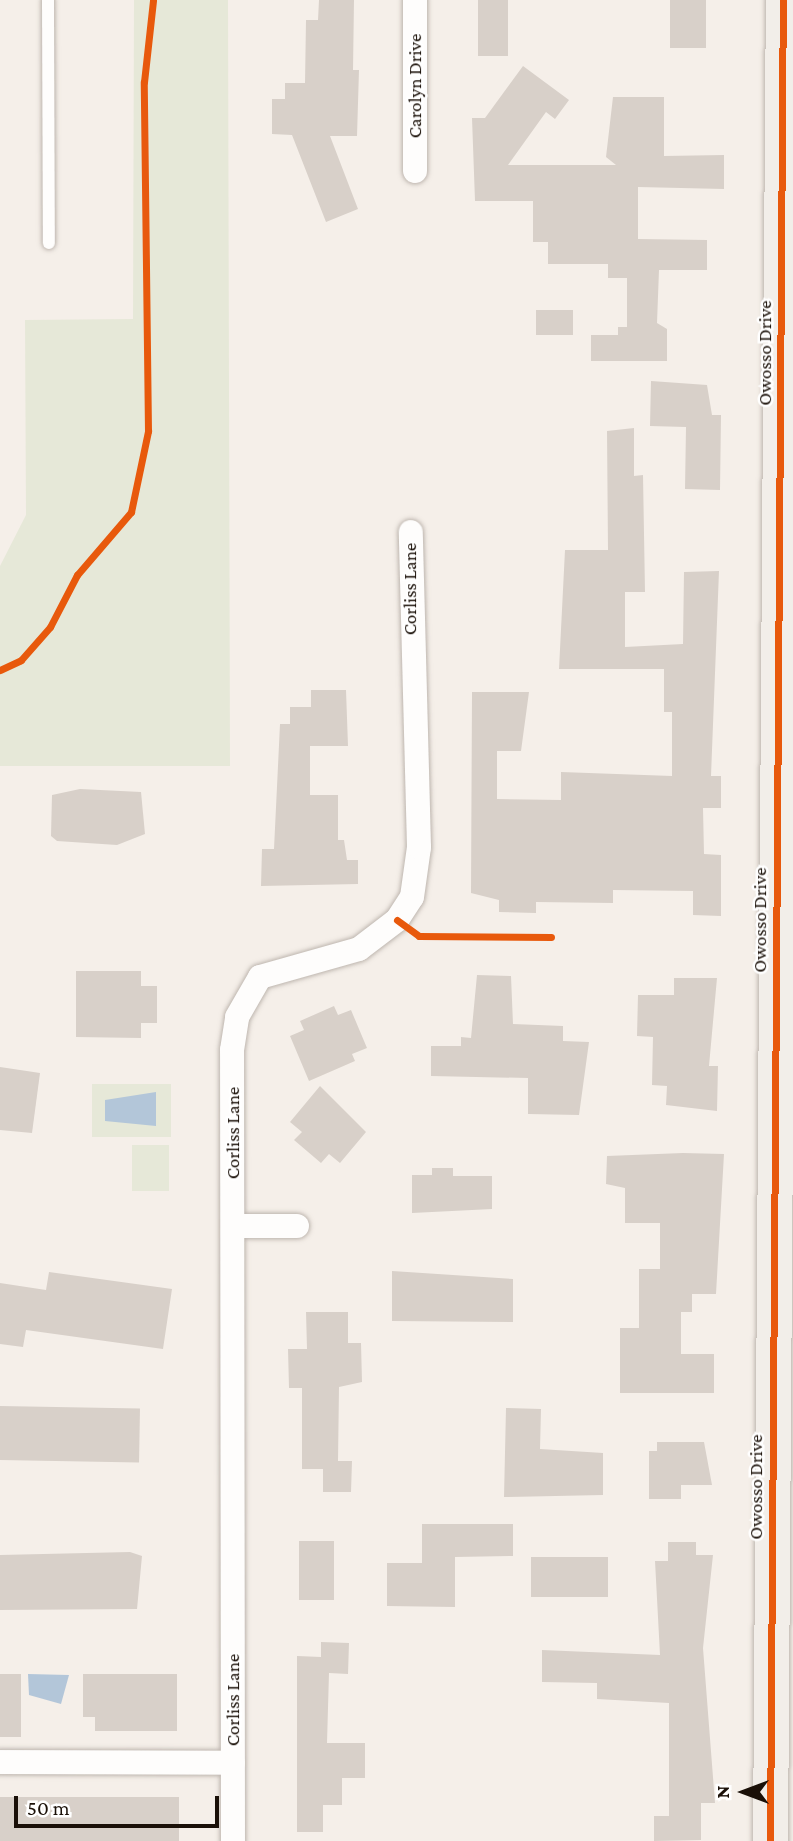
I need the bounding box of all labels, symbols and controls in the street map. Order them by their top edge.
street label: Carolyn Drive [404,34,426,138]
street label: Owosso Drive [754,300,776,406]
street label: Corliss Lane [399,543,421,635]
street label: Owosso Drive [749,867,771,973]
street label: Corliss Lane [222,1087,244,1179]
street label: Owosso Drive [745,1434,767,1540]
street label: Corliss Lane [222,1654,244,1746]
north arrow [709,1757,779,1827]
scale bar [18,1782,222,1826]
text: N [712,1786,733,1798]
text: 50 m [27,1796,70,1820]

